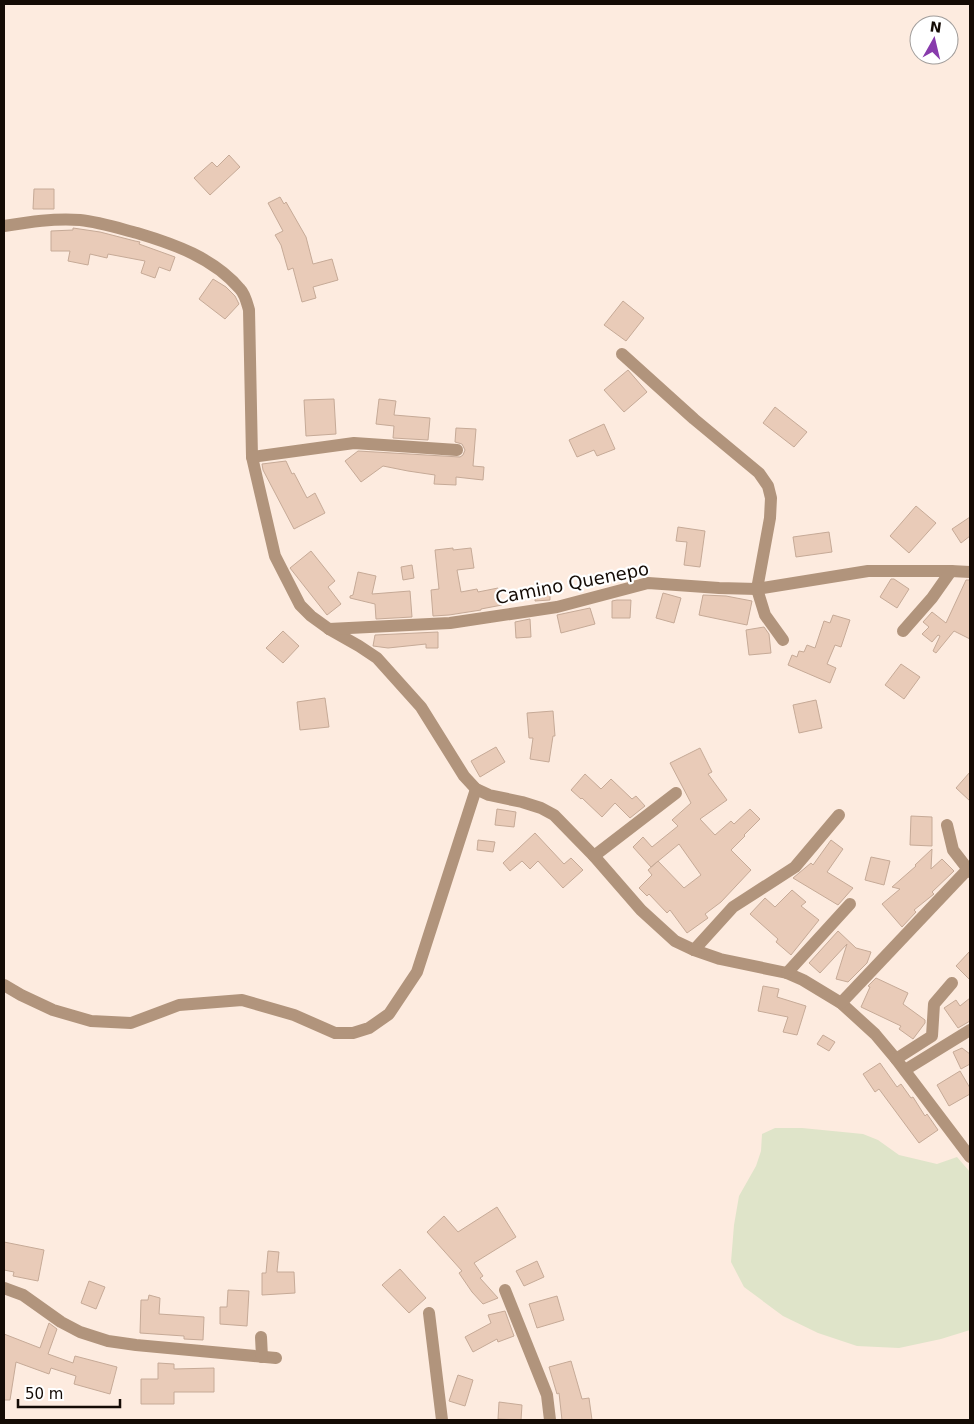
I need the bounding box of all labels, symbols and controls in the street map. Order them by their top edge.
north arrow [909,15,959,65]
text: N [929,18,943,36]
street label: Camino Quenepo [493,558,651,608]
scale bar [18,1376,120,1408]
text: 50 m [25,1385,63,1403]

